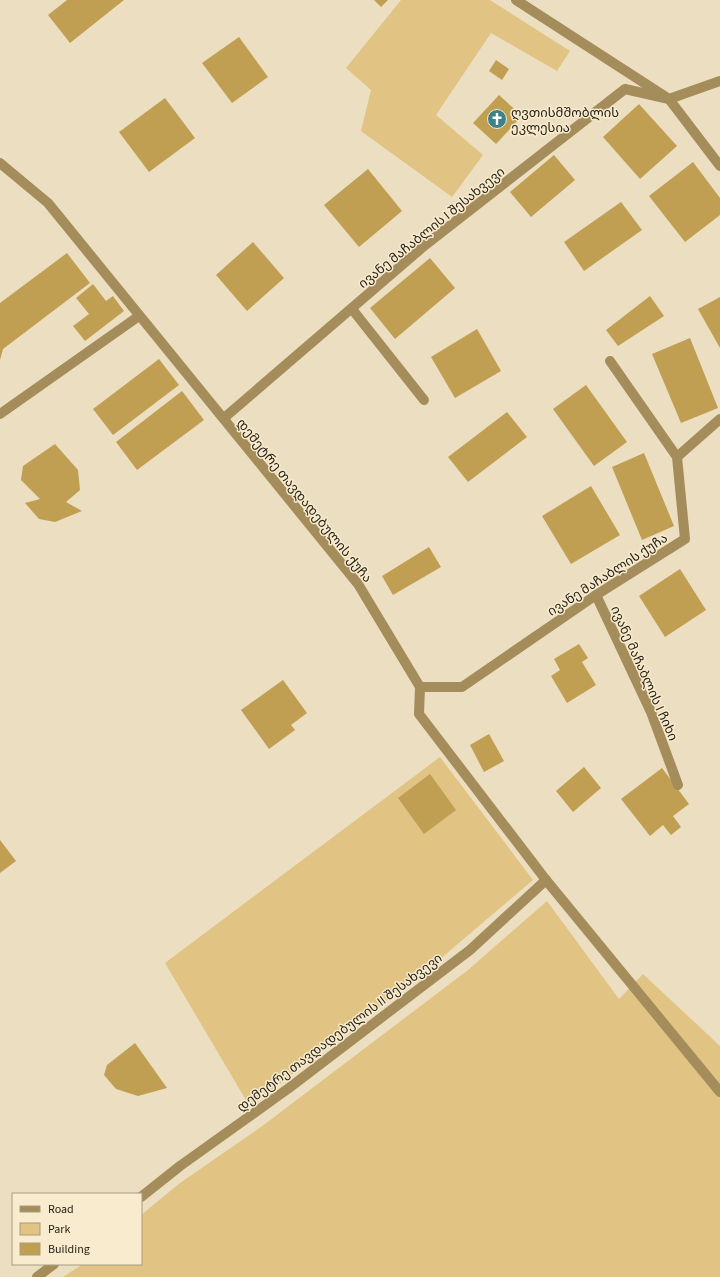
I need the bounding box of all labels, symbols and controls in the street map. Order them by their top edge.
place label: ღვთისმშობლის ეკლესია [511,104,619,137]
church icon: ღვთისმშობლის ეკლესია [486,108,508,130]
street label: ივანე მაჩაბლის I შესახვევი [355,163,509,293]
street label: დემეტრე თავდადებულის ქუჩა [232,415,376,586]
street label: ივანე მაჩაბლის ქუჩა [544,529,671,620]
street label: ივანე მაჩაბლის I ჩიხი [606,603,682,744]
street label: დემეტრე თავდადებულის II შესახვევი [233,949,446,1116]
legend [12,1193,142,1265]
text: Road [48,1201,74,1218]
text: Park [48,1221,70,1238]
text: Building [48,1241,90,1258]

